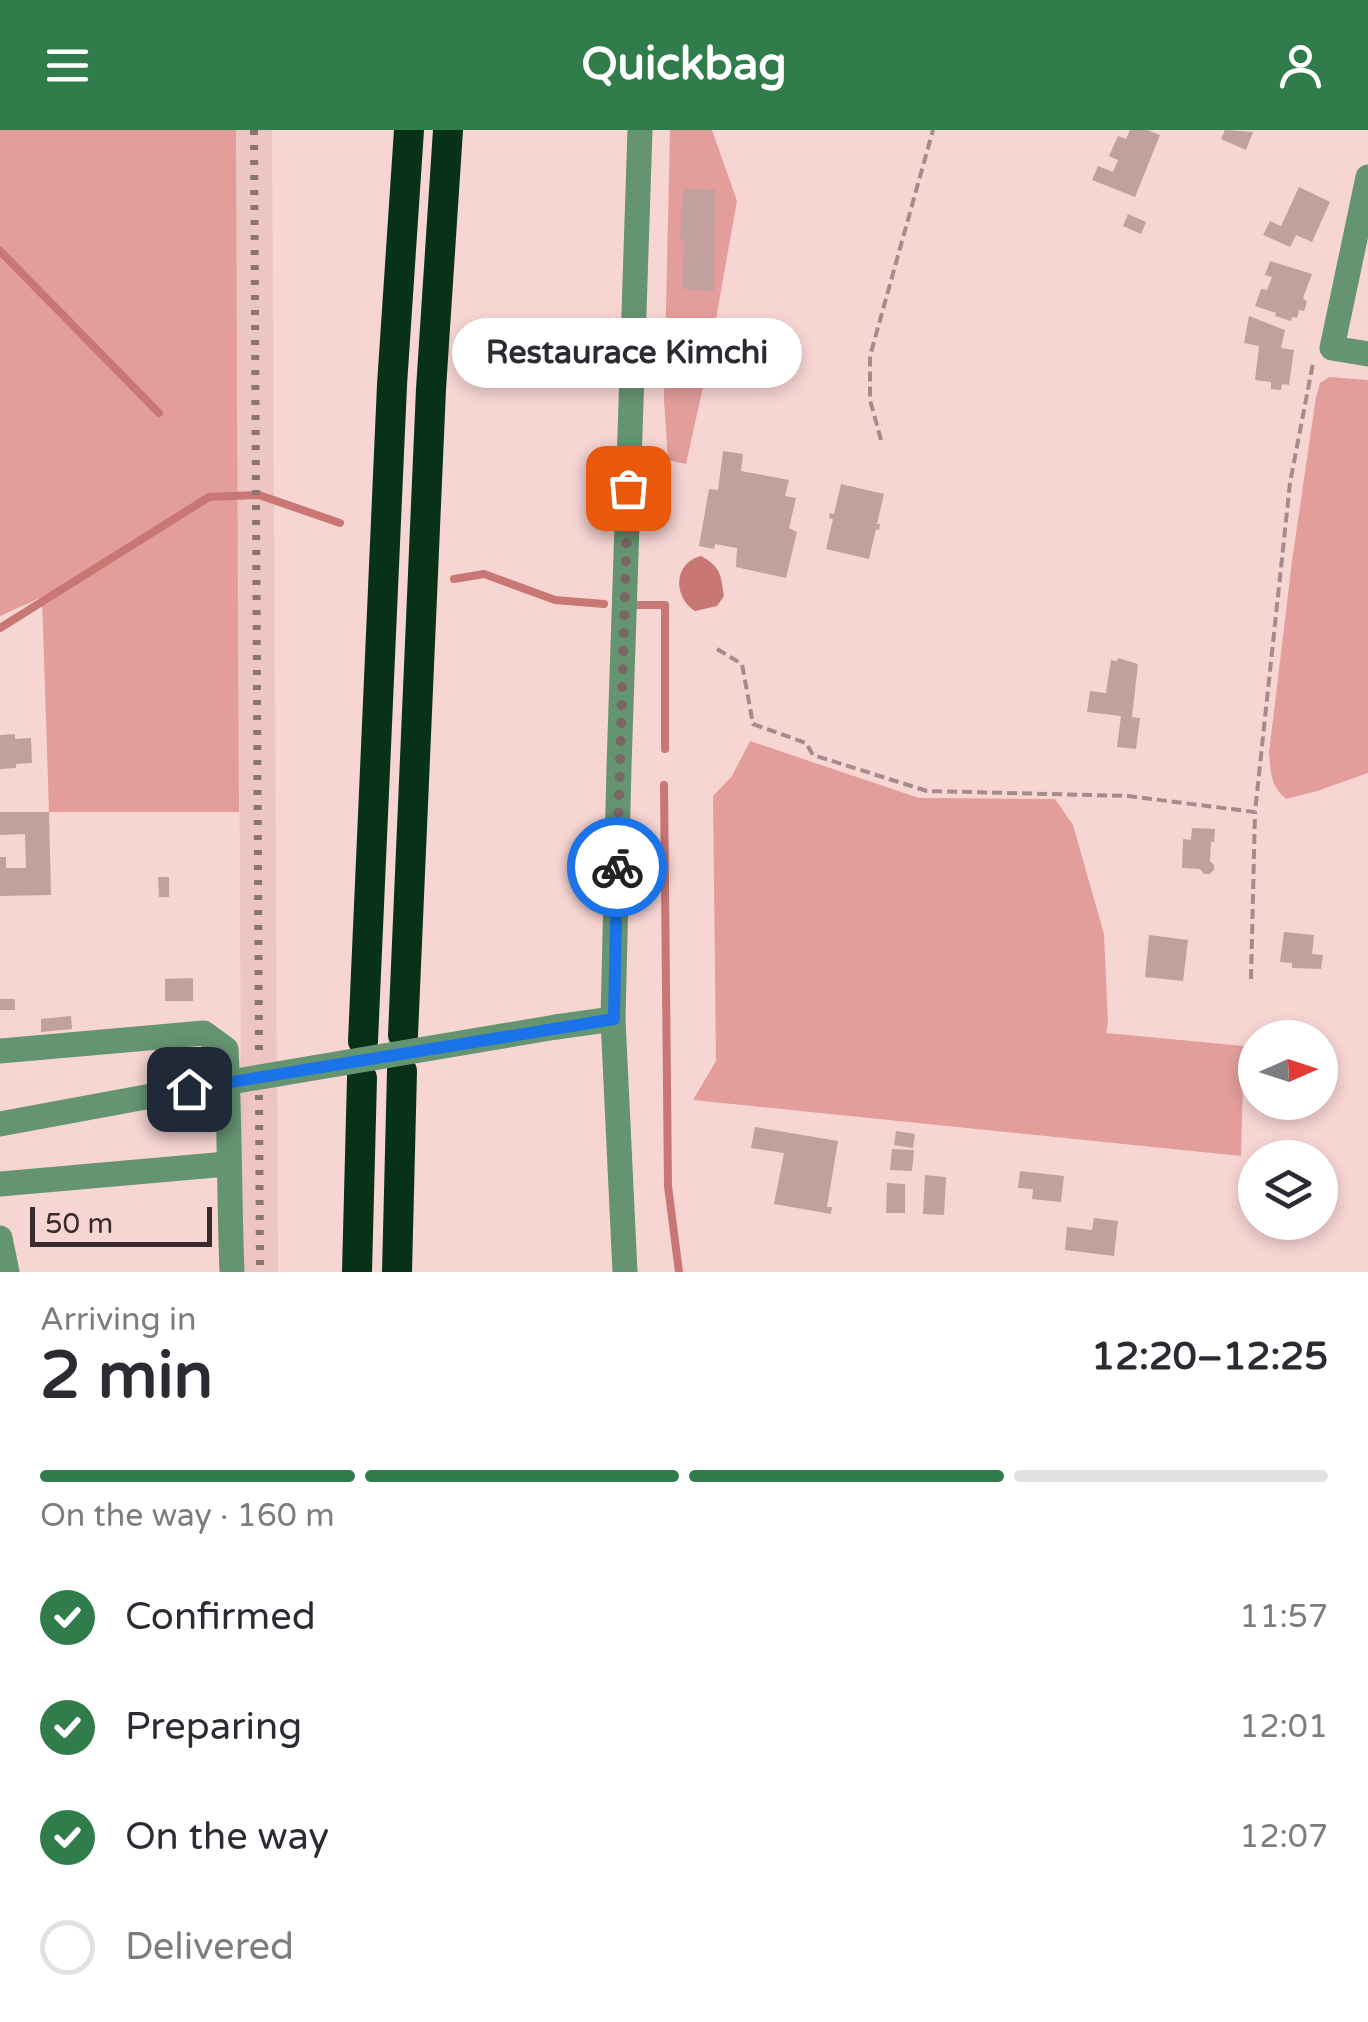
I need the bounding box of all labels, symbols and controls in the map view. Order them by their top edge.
icon: menu [40,38,95,93]
text: Quickbag [581,38,787,92]
icon: person [1273,38,1328,93]
callout: Restaurace Kimchi [453,318,803,388]
text: Restaurace Kimchi [486,334,768,372]
pin [586,446,671,531]
icon: bag [601,461,656,516]
courier [567,817,667,917]
icon: bike [590,840,645,895]
north arrow [1238,1020,1338,1120]
map controls [1238,1020,1338,1240]
pin [147,1047,232,1132]
icon: home [162,1062,217,1117]
button: layers [1238,1140,1338,1240]
scale bar [30,1202,212,1246]
text: 50 m [45,1207,113,1241]
text: Arriving in [40,1301,197,1339]
text: 12:20–12:25 [1091,1334,1328,1380]
text: 2 min [40,1337,213,1416]
text: On the way · 160 m [40,1497,335,1535]
icon: check [40,1590,95,1645]
text: Confirmed [125,1594,316,1640]
text: 11:57 [1239,1598,1328,1636]
icon: check [40,1700,95,1755]
text: Preparing [125,1704,302,1750]
text: 12:01 [1239,1708,1328,1746]
icon: check [40,1810,95,1865]
text: On the way [125,1814,329,1860]
text: 12:07 [1239,1818,1328,1856]
text: Delivered [125,1924,294,1970]

